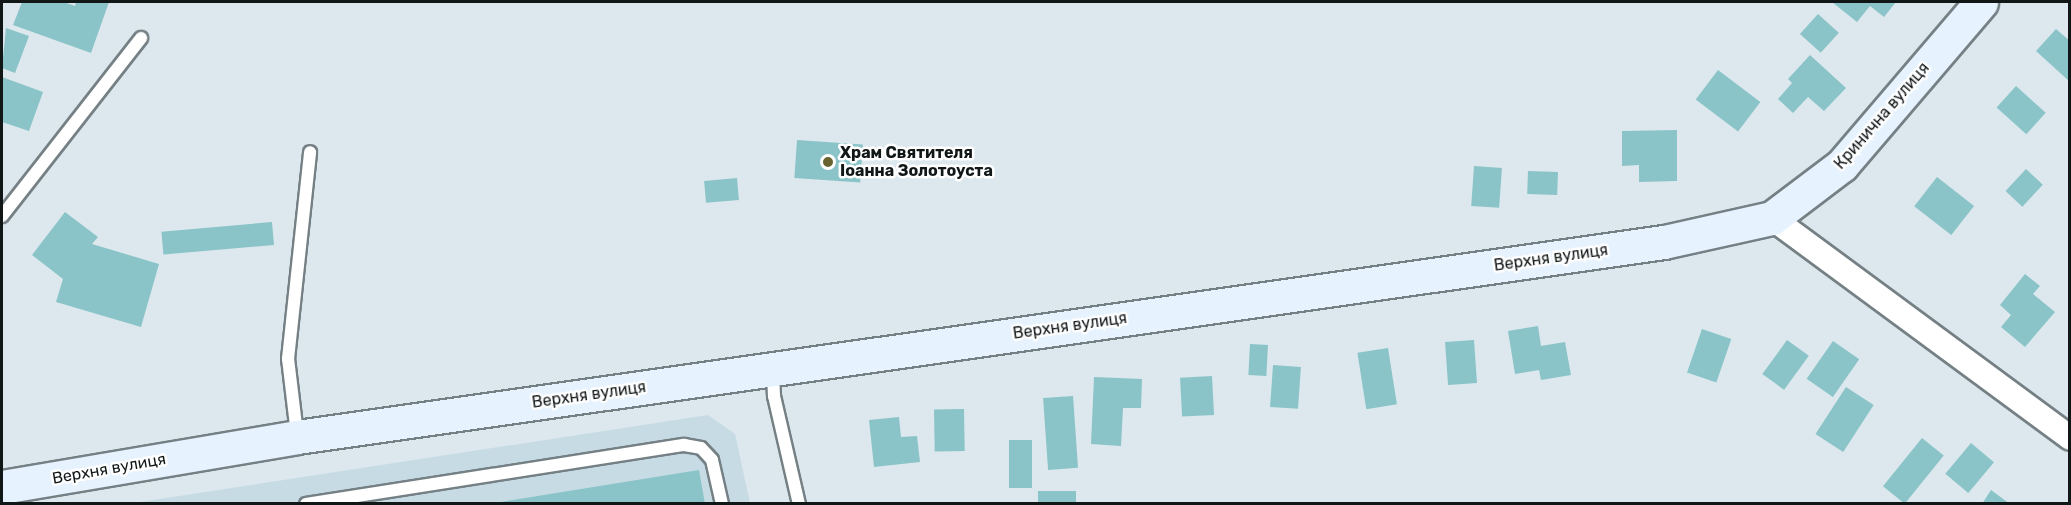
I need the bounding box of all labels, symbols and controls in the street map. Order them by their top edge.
street label: Кринична вулиця [1830,59,1934,173]
place label: Храм Святителя Іоанна Золотоуста [840,143,993,181]
marker: Храм Святителя Іоанна Золотоуста [821,155,835,169]
street label: Верхня вулиця [1493,240,1609,276]
street label: Верхня вулиця [1012,308,1128,344]
street label: Верхня вулиця [531,377,647,413]
street label: Верхня вулиця [51,450,167,488]

